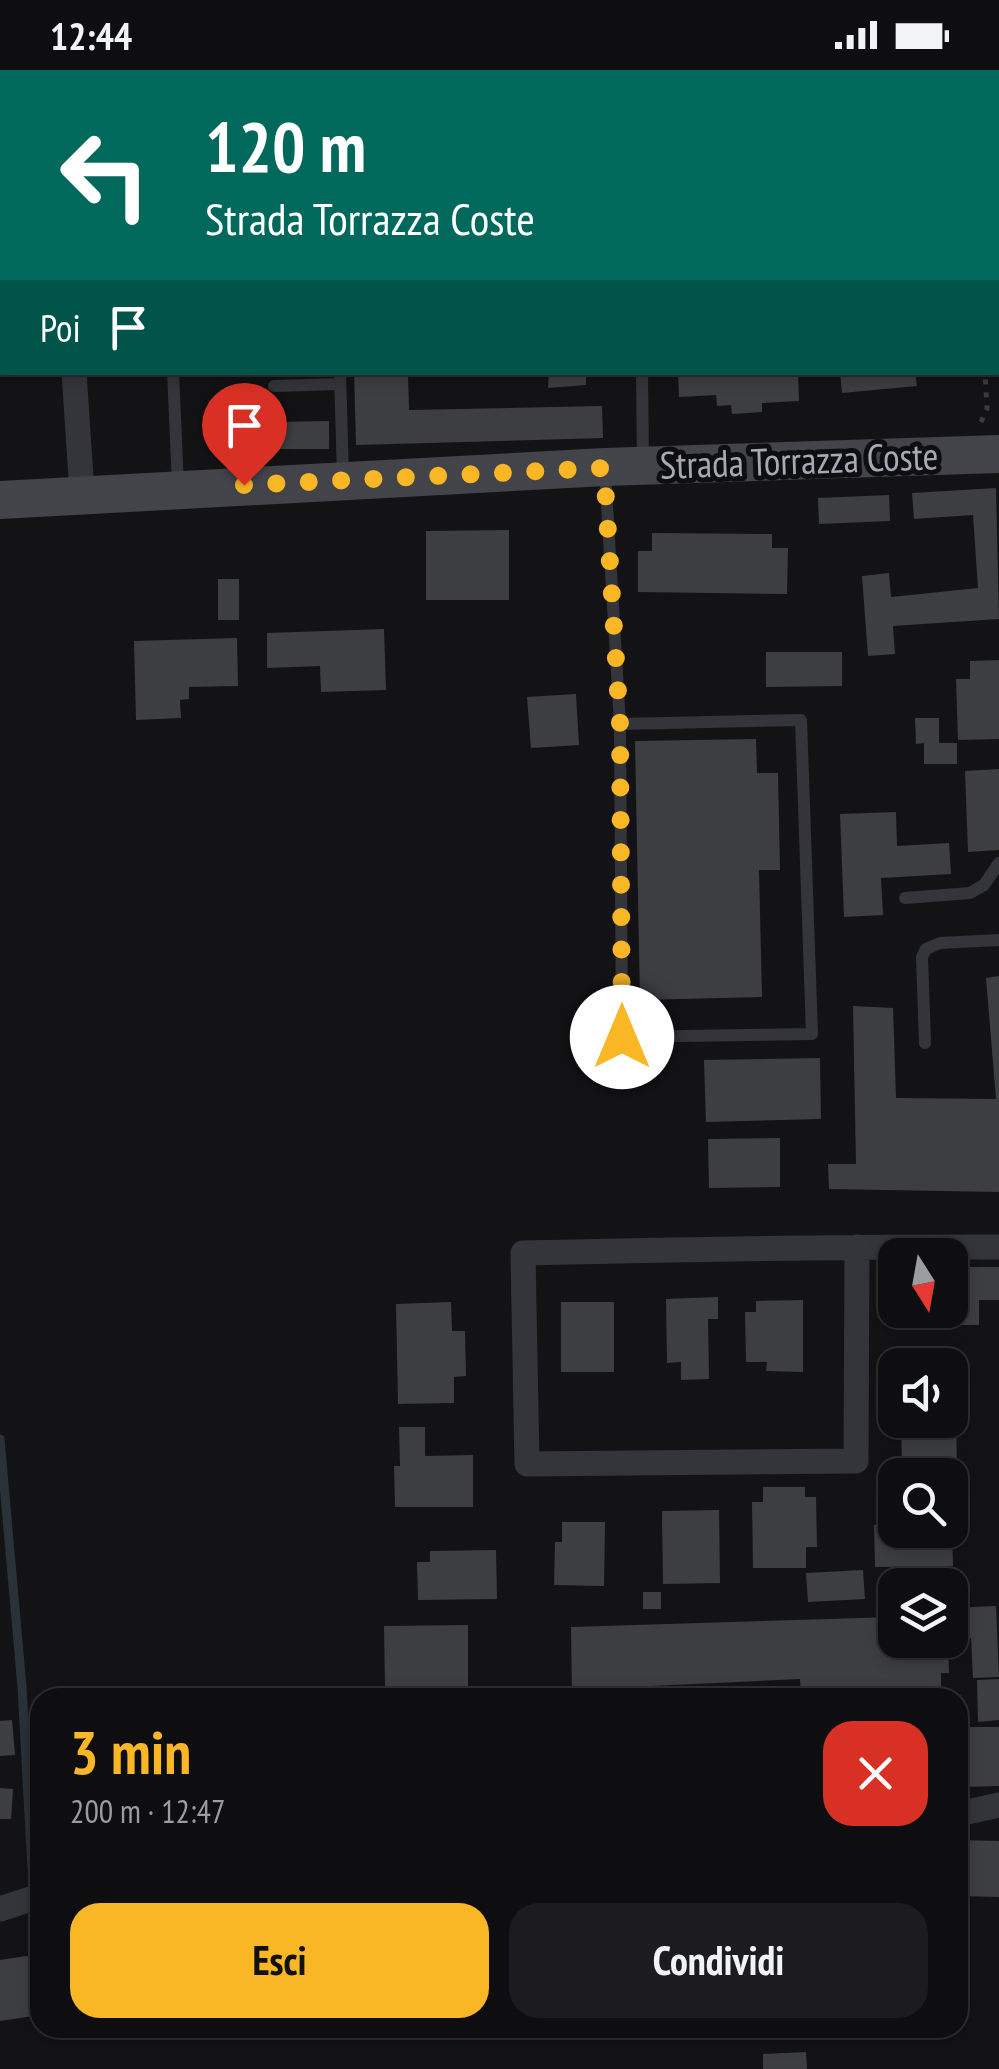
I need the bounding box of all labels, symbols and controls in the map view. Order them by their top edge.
text: 12:44 [50,11,132,60]
text: 120 m [205,101,366,191]
icon: left [40,110,170,240]
text: Strada Torrazza Coste [205,189,535,247]
icon: arrive [101,300,156,355]
text: Poi [40,303,81,352]
pin [202,383,287,486]
icon: arrive [217,398,272,453]
street label: Strada Torrazza Coste [659,430,939,489]
position arrow [570,985,674,1089]
north arrow [878,1238,968,1328]
map controls [878,1238,968,1658]
button: sound [878,1348,968,1438]
button: search [878,1458,968,1548]
button: layers [878,1568,968,1658]
text: 3 min [70,1713,191,1791]
button: close [823,1721,928,1826]
text: 200 m · 12:47 [70,1790,225,1832]
button: Esci [70,1903,489,2018]
button: Condividi [509,1903,928,2018]

